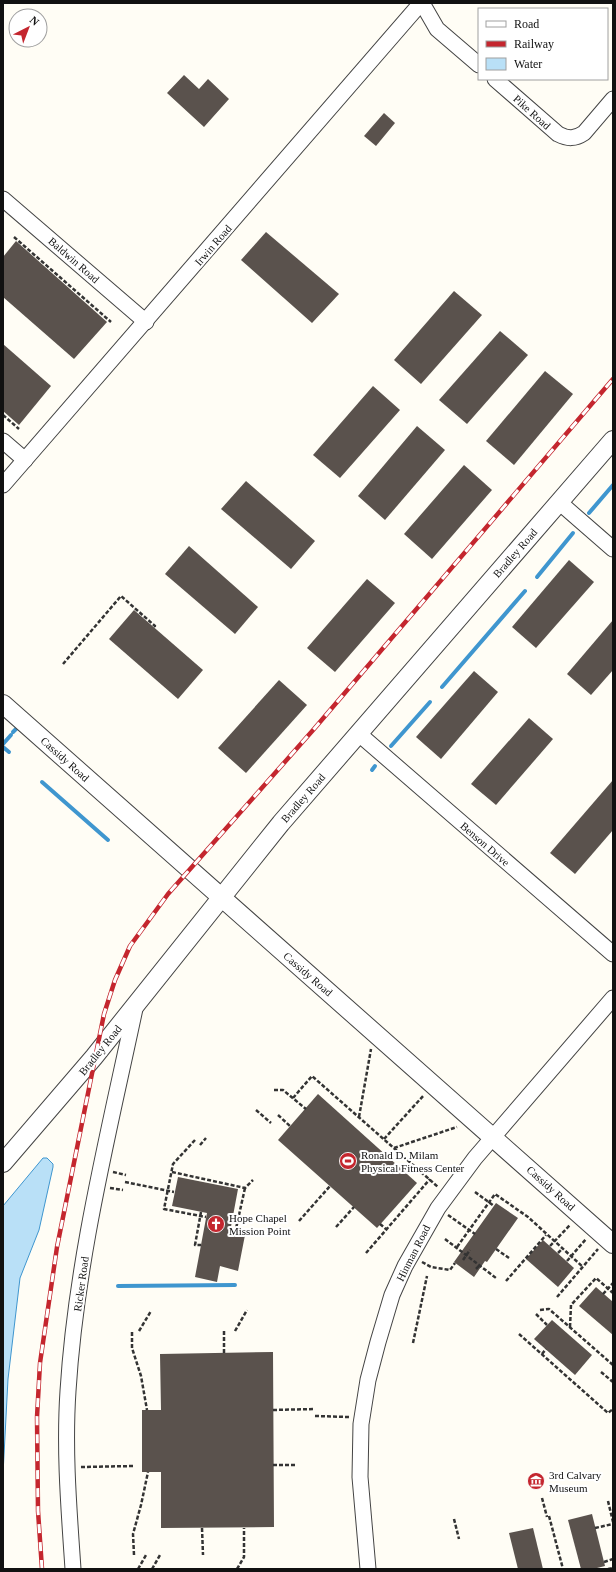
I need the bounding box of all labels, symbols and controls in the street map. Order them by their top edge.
north arrow [8,8,48,48]
legend [478,8,608,80]
text: N [28,13,42,28]
text: Road [514,17,539,31]
text: Railway [514,37,554,51]
text: Water [514,57,542,71]
street label: Pike Road [511,92,553,132]
street label: Irwin Road [192,222,234,268]
street label: Baldwin Road [46,235,102,286]
street label: Bradley Road [491,526,540,580]
street label: Cassidy Road [38,734,92,784]
street label: Bradley Road [279,771,328,825]
street label: Benson Drive [458,820,512,869]
street label: Cassidy Road [281,950,335,999]
street label: Bradley Road [76,1022,124,1077]
place label: Ronald D. Milam Physical Fitness Center [361,1149,465,1174]
sports icon: Ronald D. Milam Physical Fitness Center [338,1151,358,1171]
street label: Cassidy Road [524,1163,578,1213]
place label: Hope Chapel Mission Point [229,1212,290,1237]
church icon: Hope Chapel Mission Point [206,1214,226,1234]
street label: Hinman Road [394,1222,433,1283]
street label: Ricker Road [71,1255,91,1312]
place label: 3rd Calvary Museum [549,1469,602,1494]
museum icon: 3rd Calvary Museum [526,1471,546,1491]

